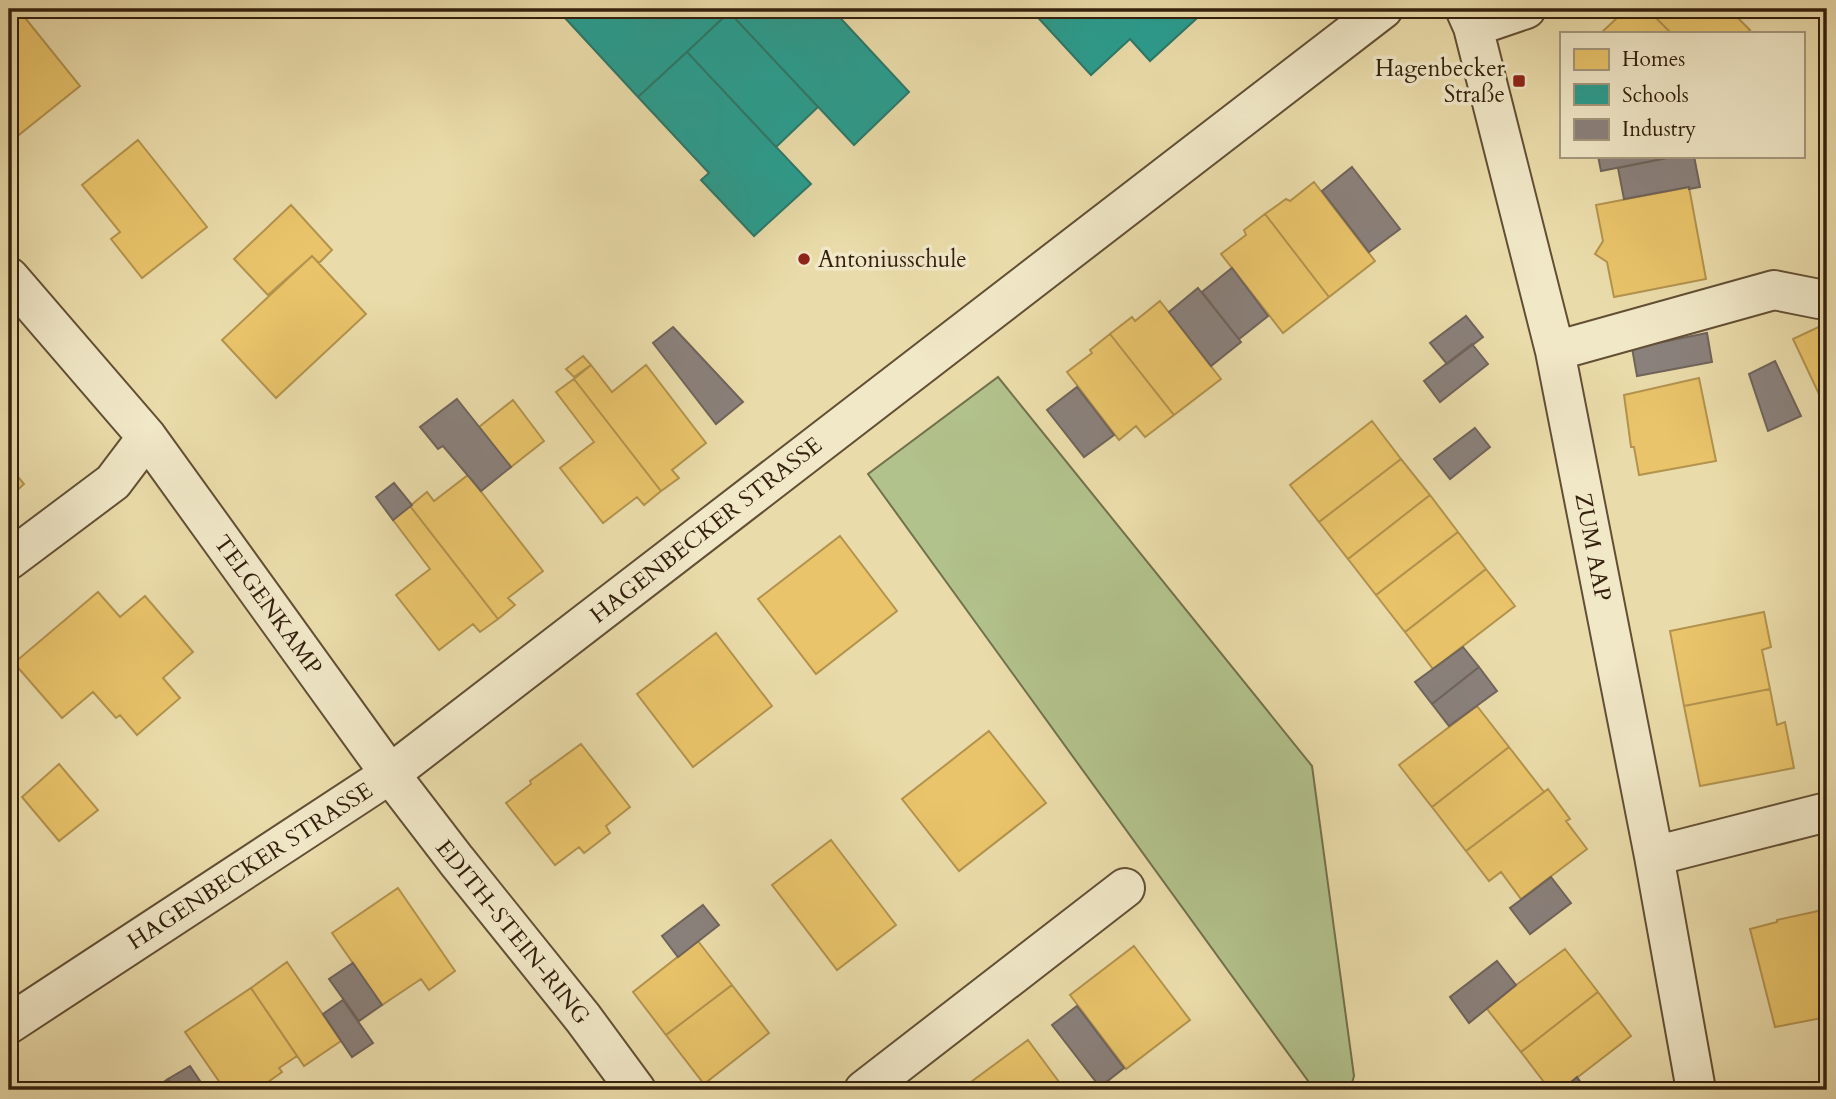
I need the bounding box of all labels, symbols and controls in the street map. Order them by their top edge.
legend [1560,32,1804,158]
text: Homes [1622,45,1685,74]
place label: Hagenbecker Straße [1375,53,1506,110]
marker: Hagenbecker Straße [1511,73,1527,89]
text: Schools [1622,81,1689,110]
text: Industry [1622,115,1696,144]
place label: Antoniusschule [818,244,967,275]
marker: Antoniusschule [796,251,812,267]
street label: HAGENBECKER STRASSE [584,430,828,630]
street label: ZUM AAP [1567,490,1619,604]
street label: TELGENKAMP [207,529,329,681]
street label: HAGENBECKER STRASSE [121,775,379,957]
street label: EDITH-STEIN-RING [429,833,597,1031]

